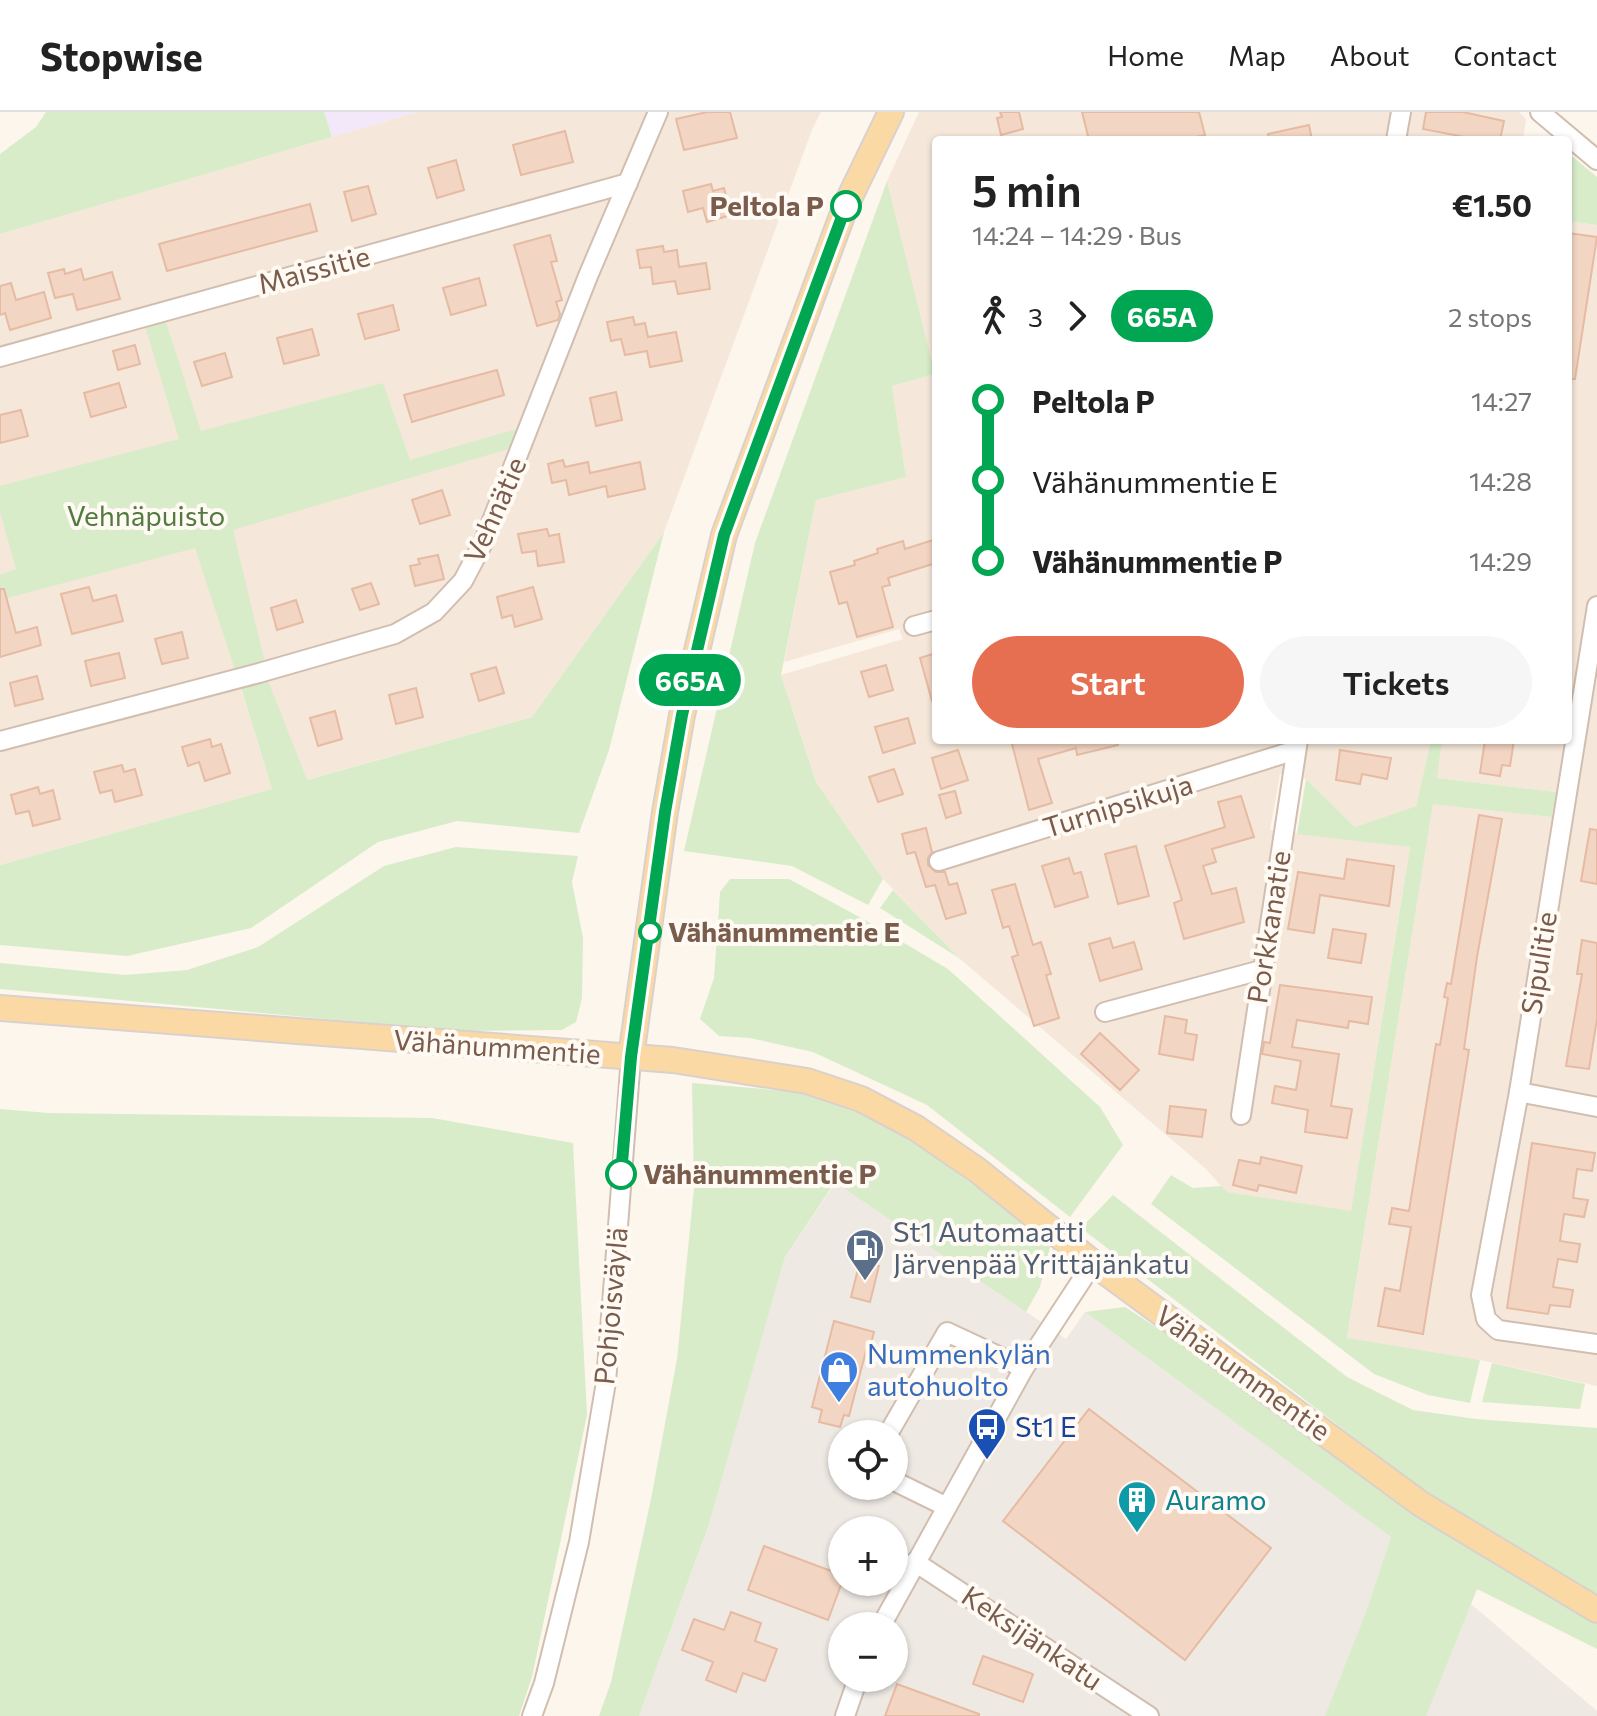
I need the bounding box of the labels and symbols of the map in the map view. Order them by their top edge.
place label: Peltola P [709,188,824,222]
marker: Peltola P [831,191,861,221]
street label: Maissitie [254,238,373,300]
street label: Vehnätie [456,451,532,568]
park label: Vehnäpuisto [67,498,225,532]
line badge: 665A [634,654,746,706]
street label: Turnipsikuja [1039,766,1197,844]
street label: Porkkanatie [1239,848,1297,1006]
street label: Sipulitie [1513,909,1563,1017]
place label: Vähänummentie E [668,914,900,948]
marker: Vähänummentie E [639,921,661,943]
street label: Vähänummentie [392,1022,602,1070]
place label: Vähänummentie P [643,1156,877,1190]
marker: Vähänummentie P [606,1159,636,1189]
place label: St1 Automaatti Järvenpää Yrittäjänkatu [893,1214,1190,1280]
street label: Pohjoisväylä [586,1226,634,1386]
fuel station icon: St1 Automaatti Järvenpää Yrittäjänkatu [844,1227,886,1282]
street label: Vähänummentie [1150,1297,1338,1447]
place label: Nummenkylän autohuolto [867,1336,1051,1402]
shop icon: Nummenkylän autohuolto [818,1349,860,1404]
bus stop icon: St1 E [966,1406,1008,1461]
place label: St1 E [1015,1409,1077,1443]
building icon: Auramo [1116,1479,1158,1534]
place label: Auramo [1165,1482,1266,1516]
street label: Keksijänkatu [956,1578,1109,1697]

